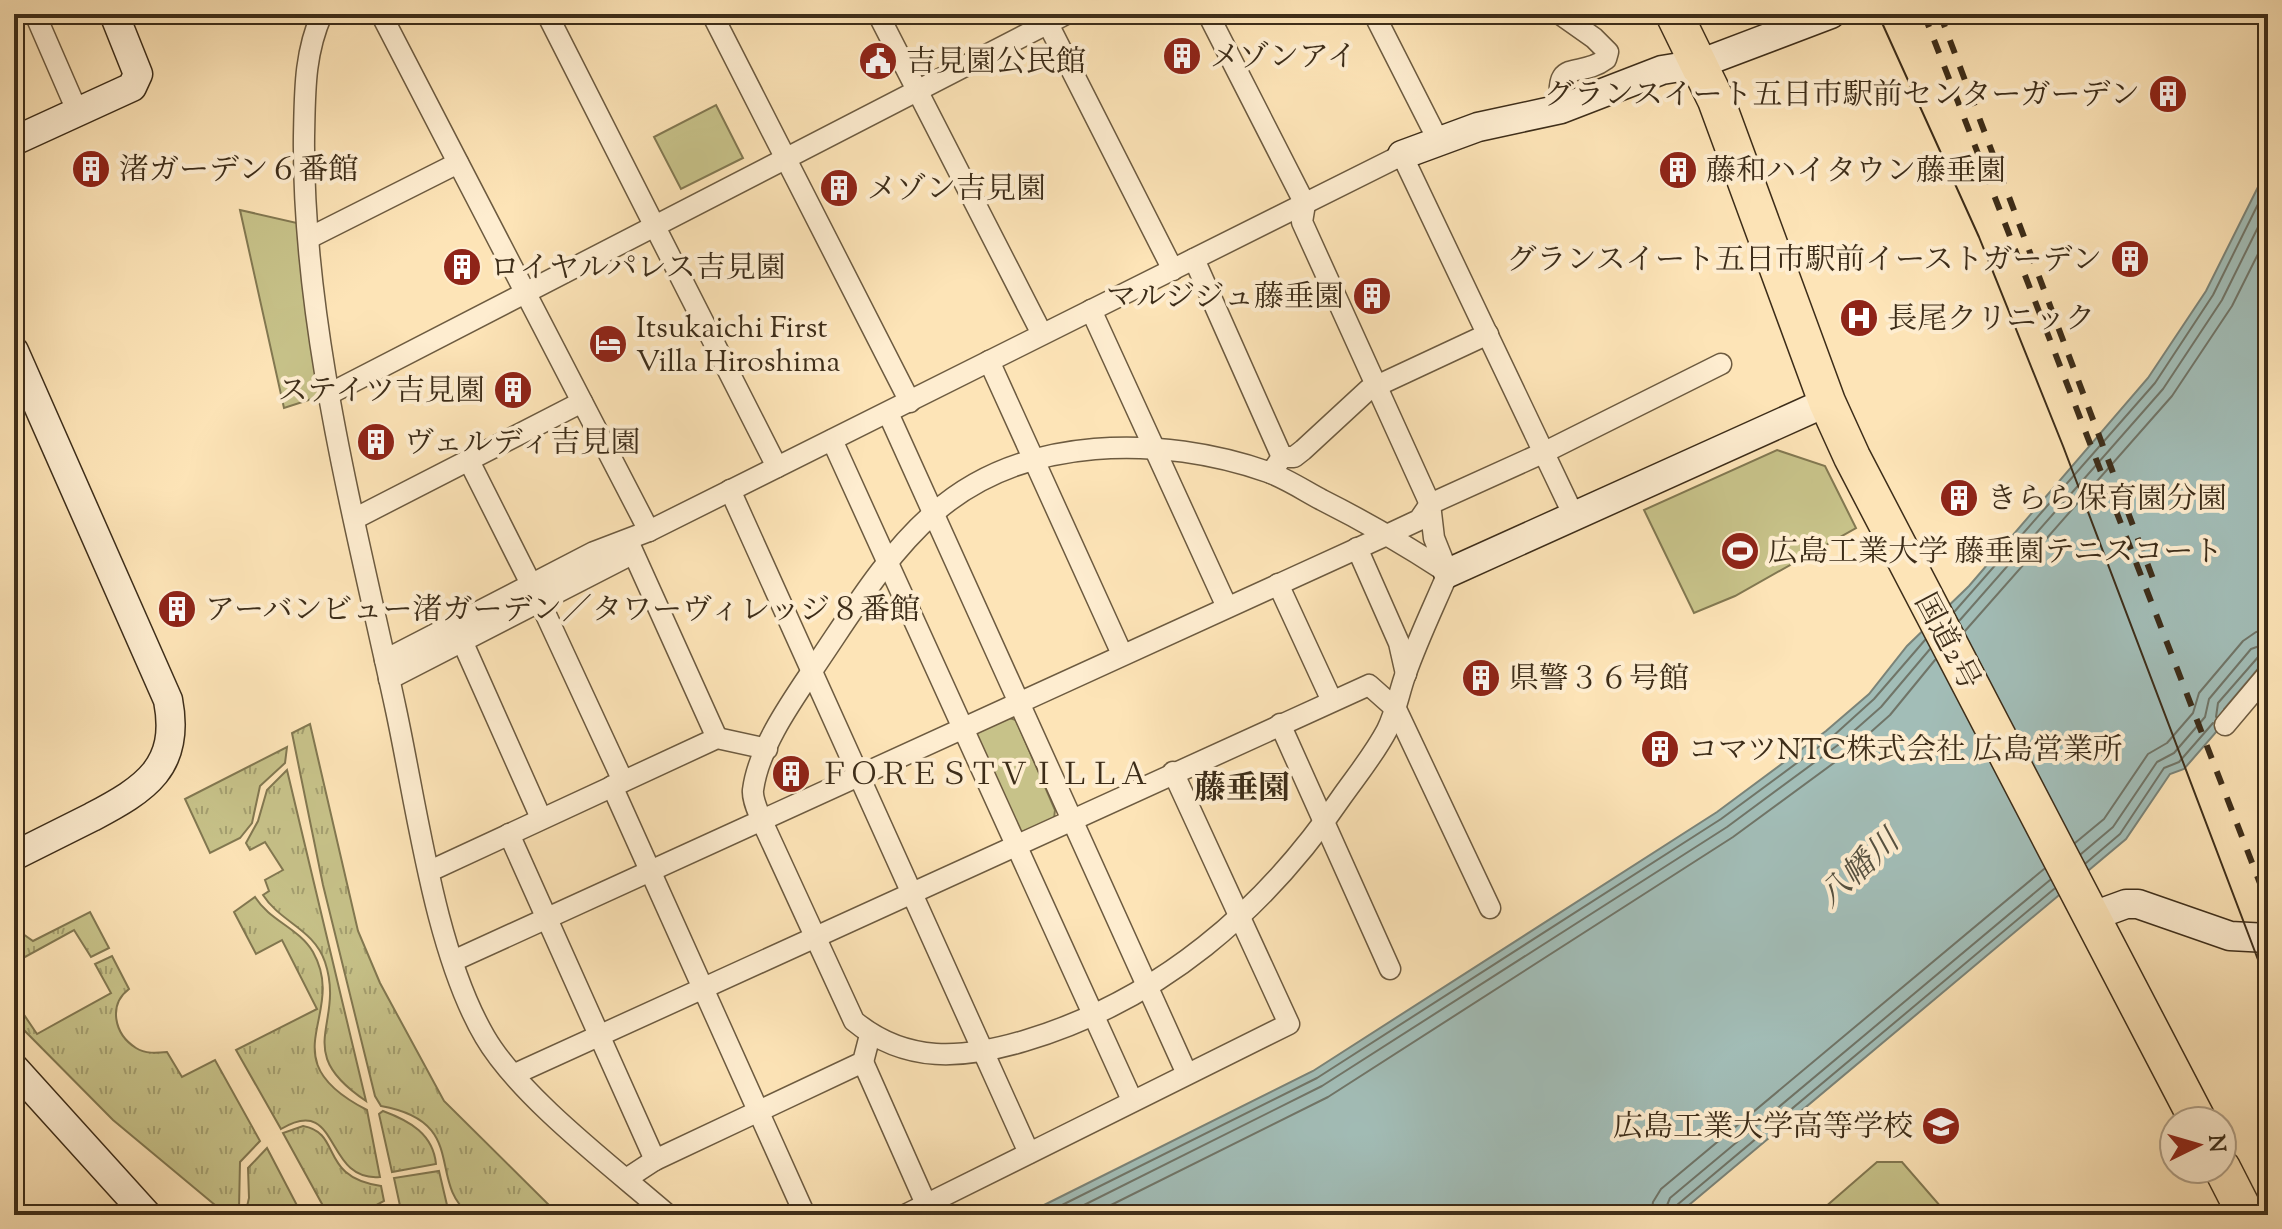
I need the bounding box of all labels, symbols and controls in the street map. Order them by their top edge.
building icon: メゾンアイ [1161,35,1203,77]
place label: メゾンアイ [1210,37,1356,80]
public building icon: 吉見園公民館 [857,40,899,82]
place label: 吉見園公民館 [906,42,1086,85]
building icon: グランスイート五日市駅前センターガーデン [2147,73,2189,115]
place label: グランスイート五日市駅前センターガーデン [1544,75,2140,118]
building icon: 渚ガーデン６番館 [70,148,112,190]
building icon: 藤和ハイタウン藤垂園 [1657,149,1699,191]
place label: 渚ガーデン６番館 [119,150,358,193]
place label: 藤和ハイタウン藤垂園 [1706,151,2006,194]
building icon: メゾン吉見園 [818,167,860,209]
place label: メゾン吉見園 [867,169,1046,212]
building icon: グランスイート五日市駅前イーストガーデン [2109,238,2151,280]
place label: グランスイート五日市駅前イーストガーデン [1507,240,2102,283]
building icon: ロイヤルパレス吉見園 [441,246,483,288]
place label: ロイヤルパレス吉見園 [490,248,786,291]
building icon: マルジジュ藤垂園 [1351,275,1393,317]
place label: マルジジュ藤垂園 [1106,277,1344,320]
hospital icon: 長尾クリニック [1838,297,1880,339]
place label: 長尾クリニック [1887,299,2095,342]
place label: Itsukaichi First Villa Hiroshima [636,308,840,385]
hotel icon: Itsukaichi First Villa Hiroshima [587,323,629,365]
building icon: ステイツ吉見園 [492,369,534,411]
place label: ステイツ吉見園 [278,371,485,414]
building icon: ヴェルディ吉見園 [355,421,397,463]
place label: ヴェルディ吉見園 [404,423,640,466]
building icon: きらら保育園分園 [1938,477,1980,519]
place label: きらら保育園分園 [1987,479,2227,522]
sports icon: 広島工業大学 藤垂園テニスコート [1719,530,1761,572]
place label: 広島工業大学 藤垂園テニスコート [1768,532,2223,575]
street label: 国道2号 [1902,586,1989,698]
building icon: アーバンビュー渚ガーデン／タワーヴィレッジ８番館 [156,588,198,630]
place label: アーバンビュー渚ガーデン／タワーヴィレッジ８番館 [205,590,920,633]
building icon: 県警３６号館 [1460,657,1502,699]
place label: 県警３６号館 [1509,659,1689,702]
building icon: コマツNTC株式会社 広島営業所 [1639,728,1681,770]
place label: コマツNTC株式会社 広島営業所 [1688,730,2123,773]
building icon: ＦＯＲＥＳＴＶＩＬＬＡ [770,753,812,795]
place label: ＦＯＲＥＳＴＶＩＬＬＡ [819,755,1149,798]
district label: 藤垂園 [1194,767,1290,813]
water label: 八幡川 [1809,819,1913,920]
school or university icon: 広島工業大学高等学校 [1920,1105,1962,1147]
north arrow [2158,1105,2238,1185]
place label: 広島工業大学高等学校 [1613,1107,1913,1150]
text: N [2198,1133,2232,1154]

